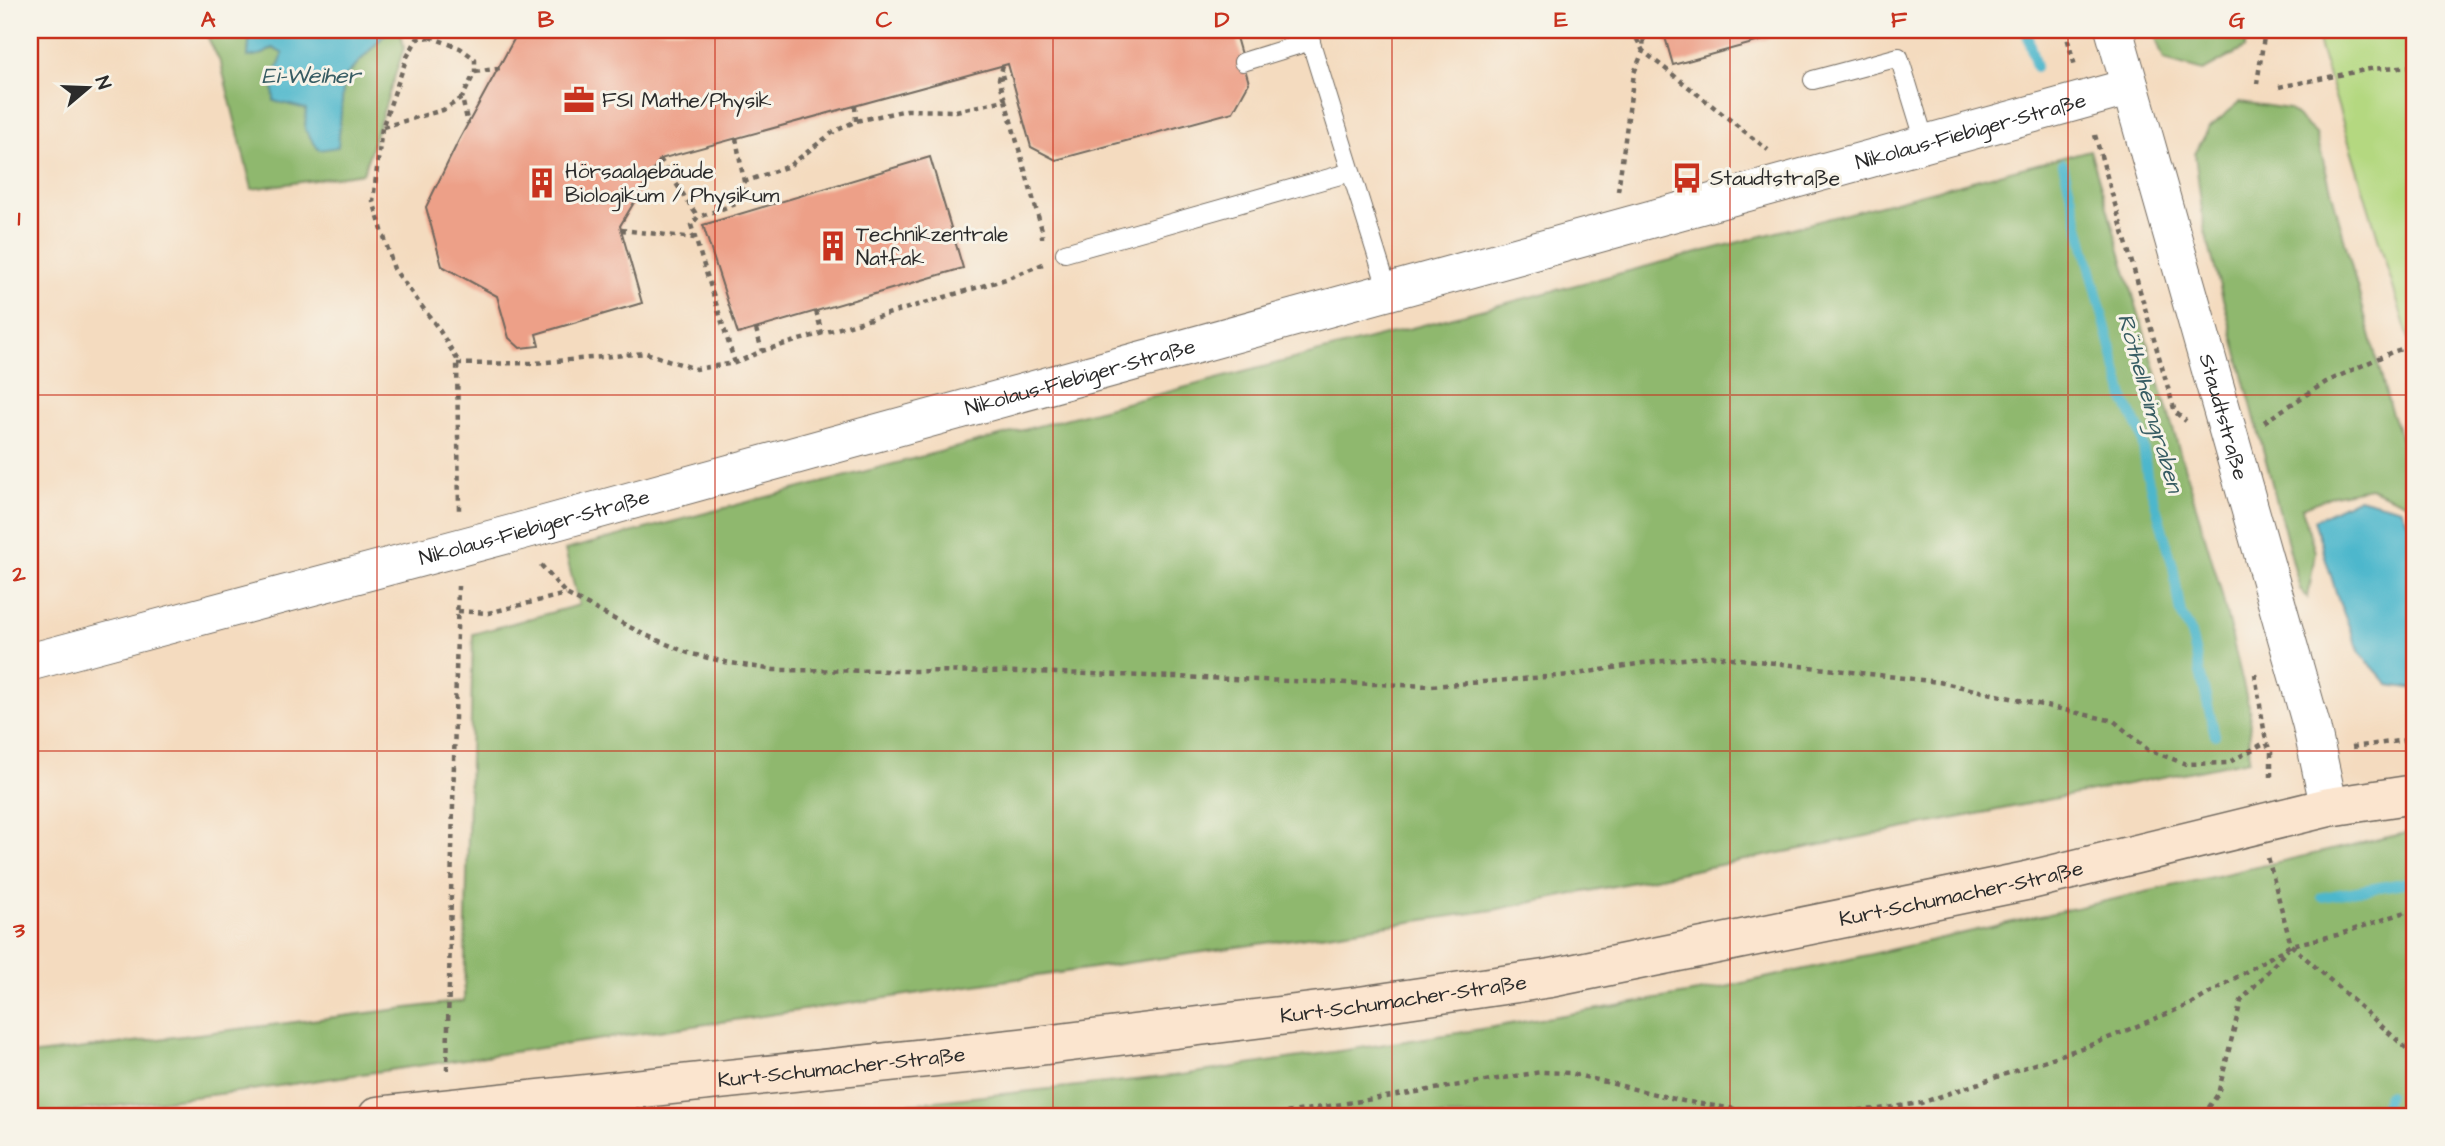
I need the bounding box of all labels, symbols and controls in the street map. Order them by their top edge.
text: A [201,4,216,36]
text: B [538,4,555,36]
text: C [876,4,893,36]
text: D [1215,4,1230,36]
text: E [1554,4,1568,36]
text: F [1891,4,1908,36]
text: G [2229,4,2245,36]
north arrow [52,52,122,122]
water label: Ei-Weiher [262,60,362,92]
text: N [88,73,117,93]
office icon: FSI Mathe/Physik [562,83,596,117]
street label: Nikolaus-Fiebiger-Straße [1852,85,2089,177]
place label: FSI Mathe/Physik [602,86,772,117]
place label: Hörsaalgebäude Biologikum / Physikum [565,157,780,212]
bus stop icon: Staudtstraße [1670,161,1704,195]
place label: Staudtstraße [1710,164,1840,193]
building icon: Hörsaalgebäude Biologikum / Physikum [525,166,559,200]
text: 1 [18,202,21,234]
place label: Technikzentrale Natfak [856,220,1008,273]
building icon: Technikzentrale Natfak [816,229,850,263]
water label: Röthelheimgraben [2108,310,2191,499]
street label: Nikolaus-Fiebiger-Straße [961,331,1198,422]
street label: Staudtstraße [2192,350,2256,483]
street label: Nikolaus-Fiebiger-Straße [416,482,653,572]
text: 2 [11,558,26,590]
street label: Kurt-Schumacher-Straße [1837,853,2086,933]
text: 3 [12,914,25,946]
street label: Kurt-Schumacher-Straße [1278,967,1529,1030]
street label: Kurt-Schumacher-Straße [716,1039,967,1094]

